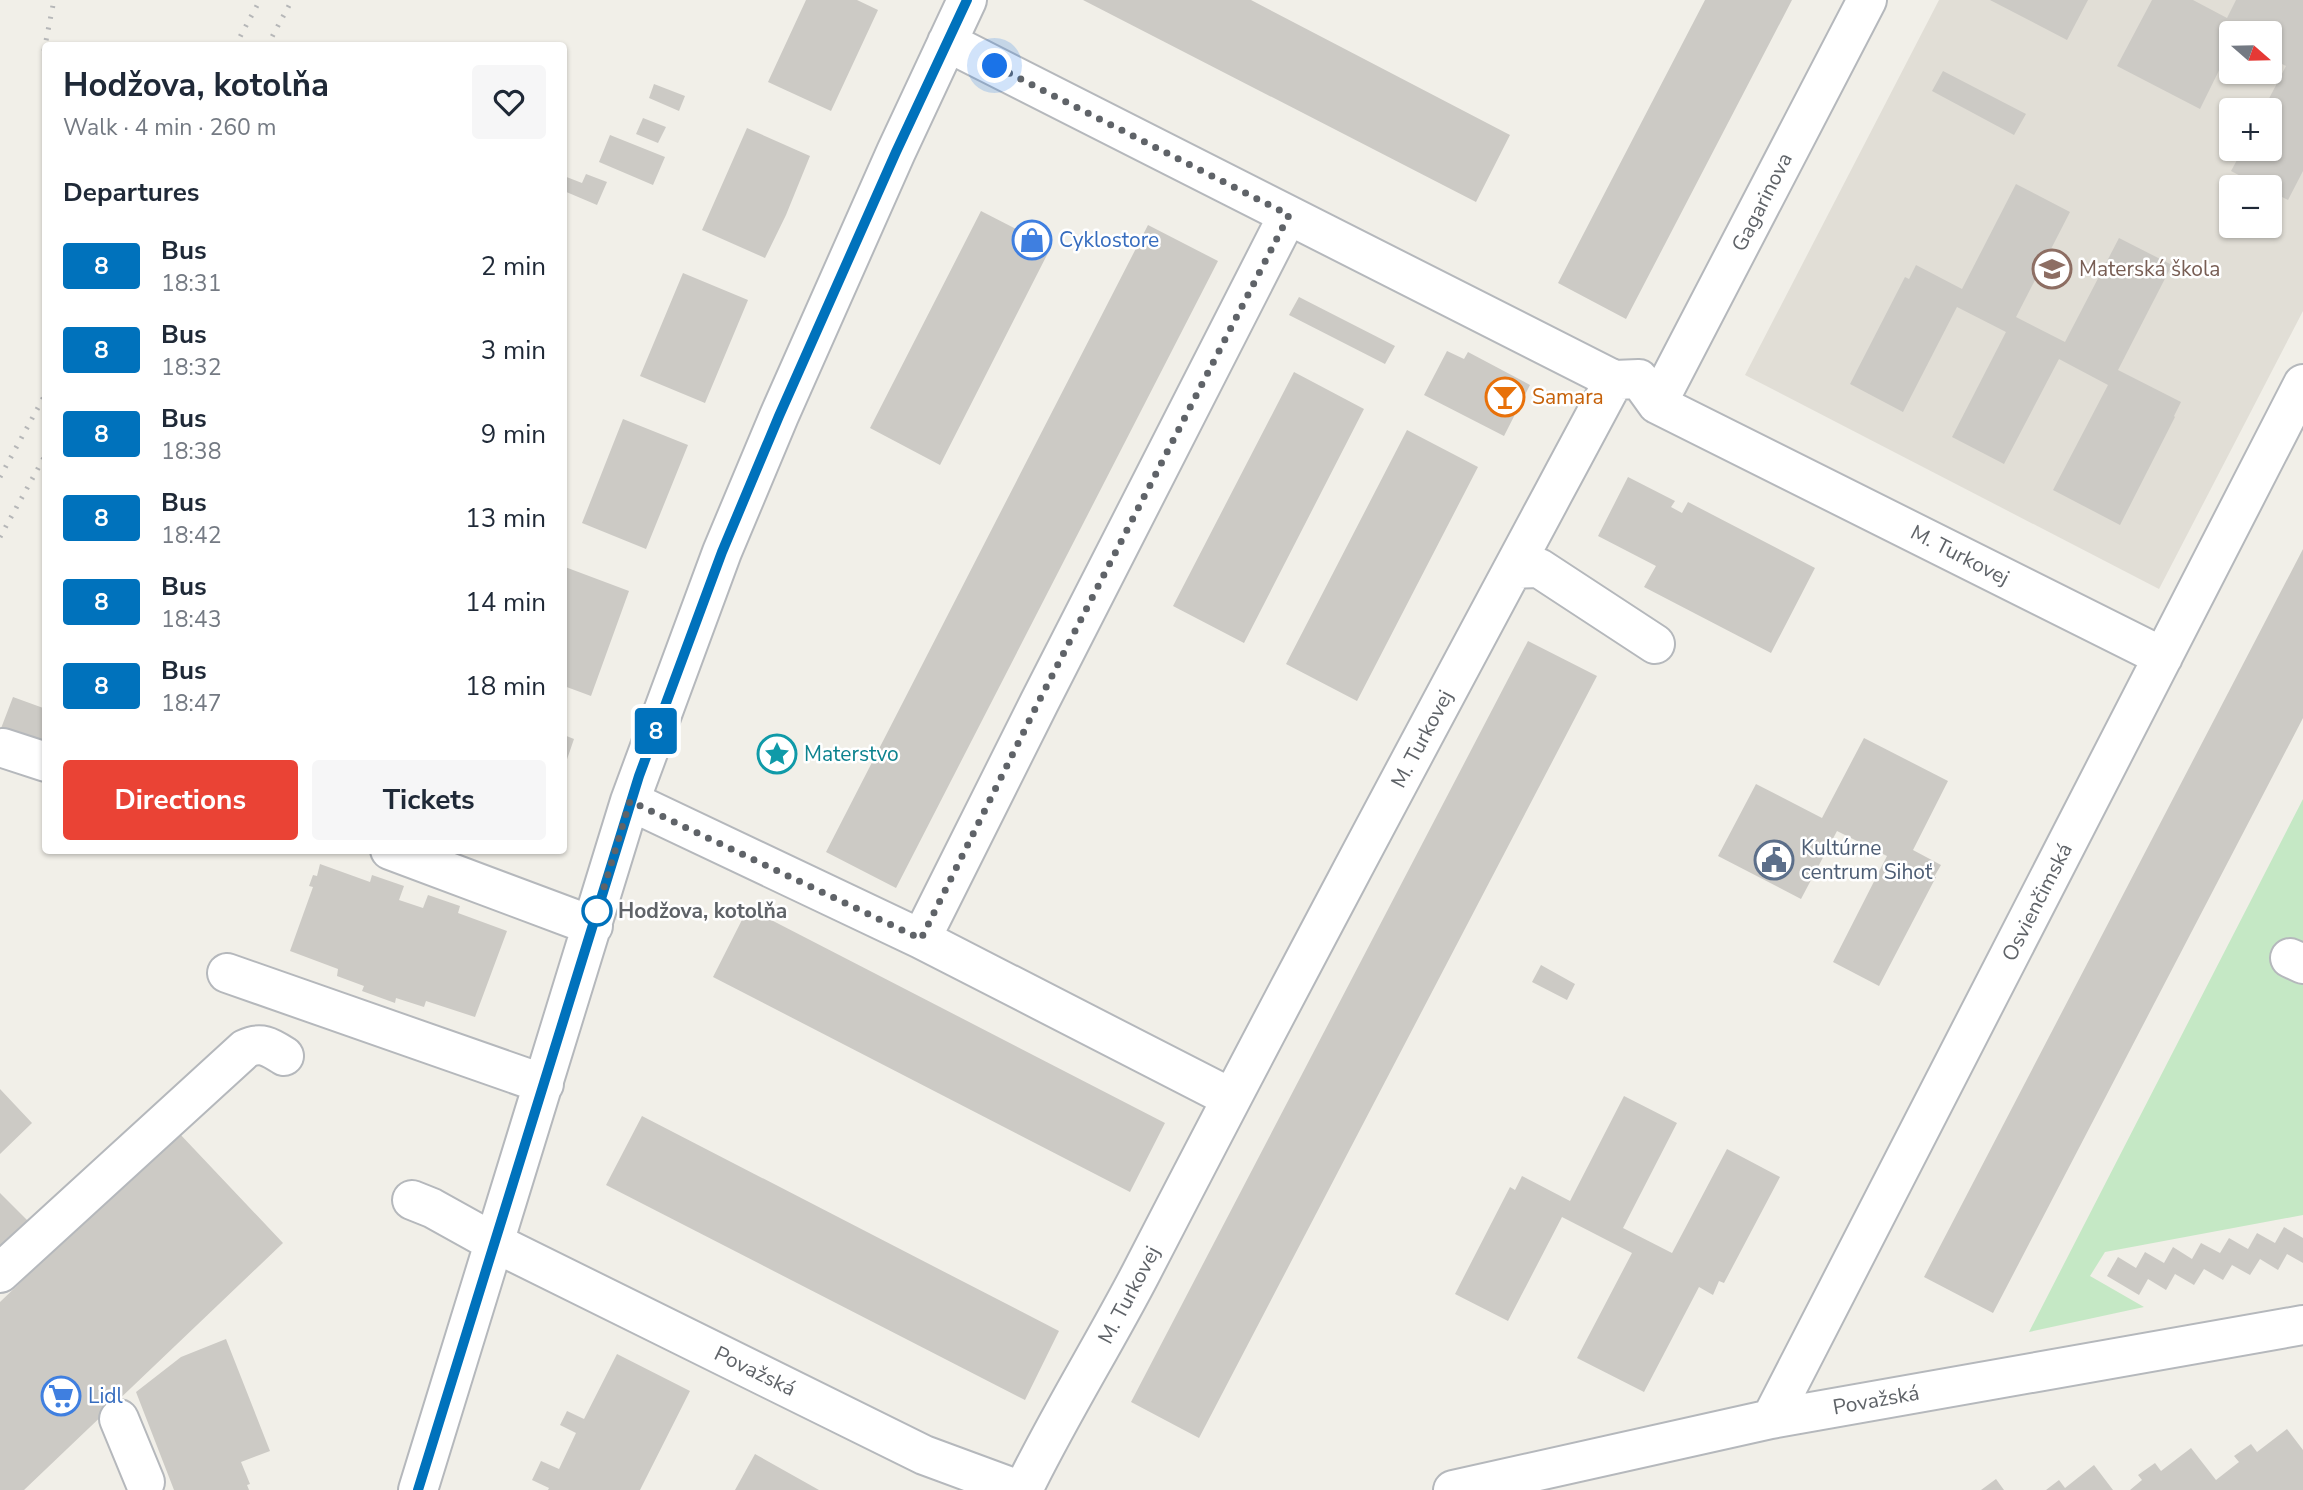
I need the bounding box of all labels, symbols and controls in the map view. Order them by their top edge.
north arrow [2219,21,2282,84]
map controls [2219,21,2282,238]
your location [977,48,1012,83]
text: Hodžova, kotolňa [63,63,329,108]
button: heart [472,65,546,139]
button: + [2219,98,2282,161]
text: Walk · 4 min · 260 m [63,112,276,143]
street label: Gagarinova [1725,148,1799,256]
text: Departures [63,175,199,210]
button: − [2219,175,2282,238]
shop icon: Cyklostore [1011,219,1053,261]
place label: Cyklostore [1059,226,1159,254]
text: Bus [161,233,207,268]
school or university icon: Materská škola [2031,248,2073,290]
text: 2 min [481,249,546,284]
text: 8 [94,250,109,282]
place label: Materská škola [2079,255,2220,283]
text: 18:31 [161,268,221,299]
text: Bus [161,317,207,352]
text: 3 min [481,333,546,368]
text: 8 [94,334,109,366]
text: 18:32 [161,352,221,383]
bar icon: Samara [1484,376,1526,418]
place label: Samara [1532,383,1604,411]
text: Bus [161,401,207,436]
text: 9 min [481,417,546,452]
text: 8 [94,418,109,450]
text: 18:38 [161,436,221,467]
text: Bus [161,485,207,520]
text: 13 min [465,501,546,536]
text: 8 [94,502,109,534]
street label: M. Turkovej [1906,518,2014,592]
text: 18:42 [161,520,221,551]
text: Bus [161,569,207,604]
text: 14 min [465,585,546,620]
text: 8 [94,586,109,618]
text: 18:43 [161,604,221,635]
text: Bus [161,653,207,688]
text: 18 min [465,669,546,704]
text: 8 [94,670,109,702]
street label: M. Turkovej [1384,685,1460,793]
text: 18:47 [161,688,221,719]
line badge: 8 [633,708,679,754]
text: 8 [649,715,663,747]
place icon: Materstvo [756,733,798,775]
place label: Materstvo [804,740,899,768]
button: Directions [63,760,298,840]
button: Tickets [312,760,546,840]
place label: Kultúrne centrum Sihoť [1801,834,1933,886]
street label: Osvienčimská [1995,838,2079,966]
public building icon: Kultúrne centrum Sihoť [1753,839,1795,881]
marker: Hodžova, kotolňa [582,896,612,926]
place label: Hodžova, kotolňa [618,897,787,925]
street label: M. Turkovej [1091,1241,1167,1349]
street label: Považská [710,1339,800,1403]
supermarket icon: Lidl [40,1375,82,1417]
street label: Považská [1831,1379,1921,1421]
place label: Lidl [88,1382,124,1410]

